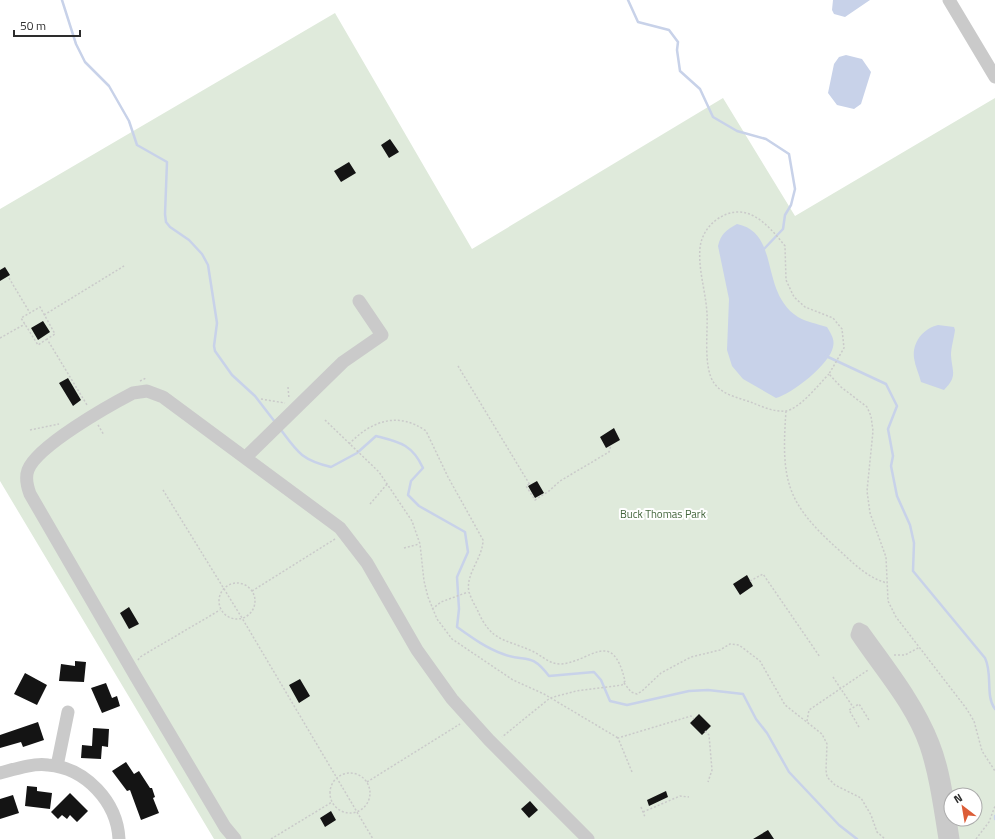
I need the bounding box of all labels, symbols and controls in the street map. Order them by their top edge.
scale bar [14,12,80,38]
text: 50 m [20,16,46,35]
park label: Buck Thomas Park [620,506,707,522]
north arrow [943,787,983,827]
text: N [950,790,965,807]

